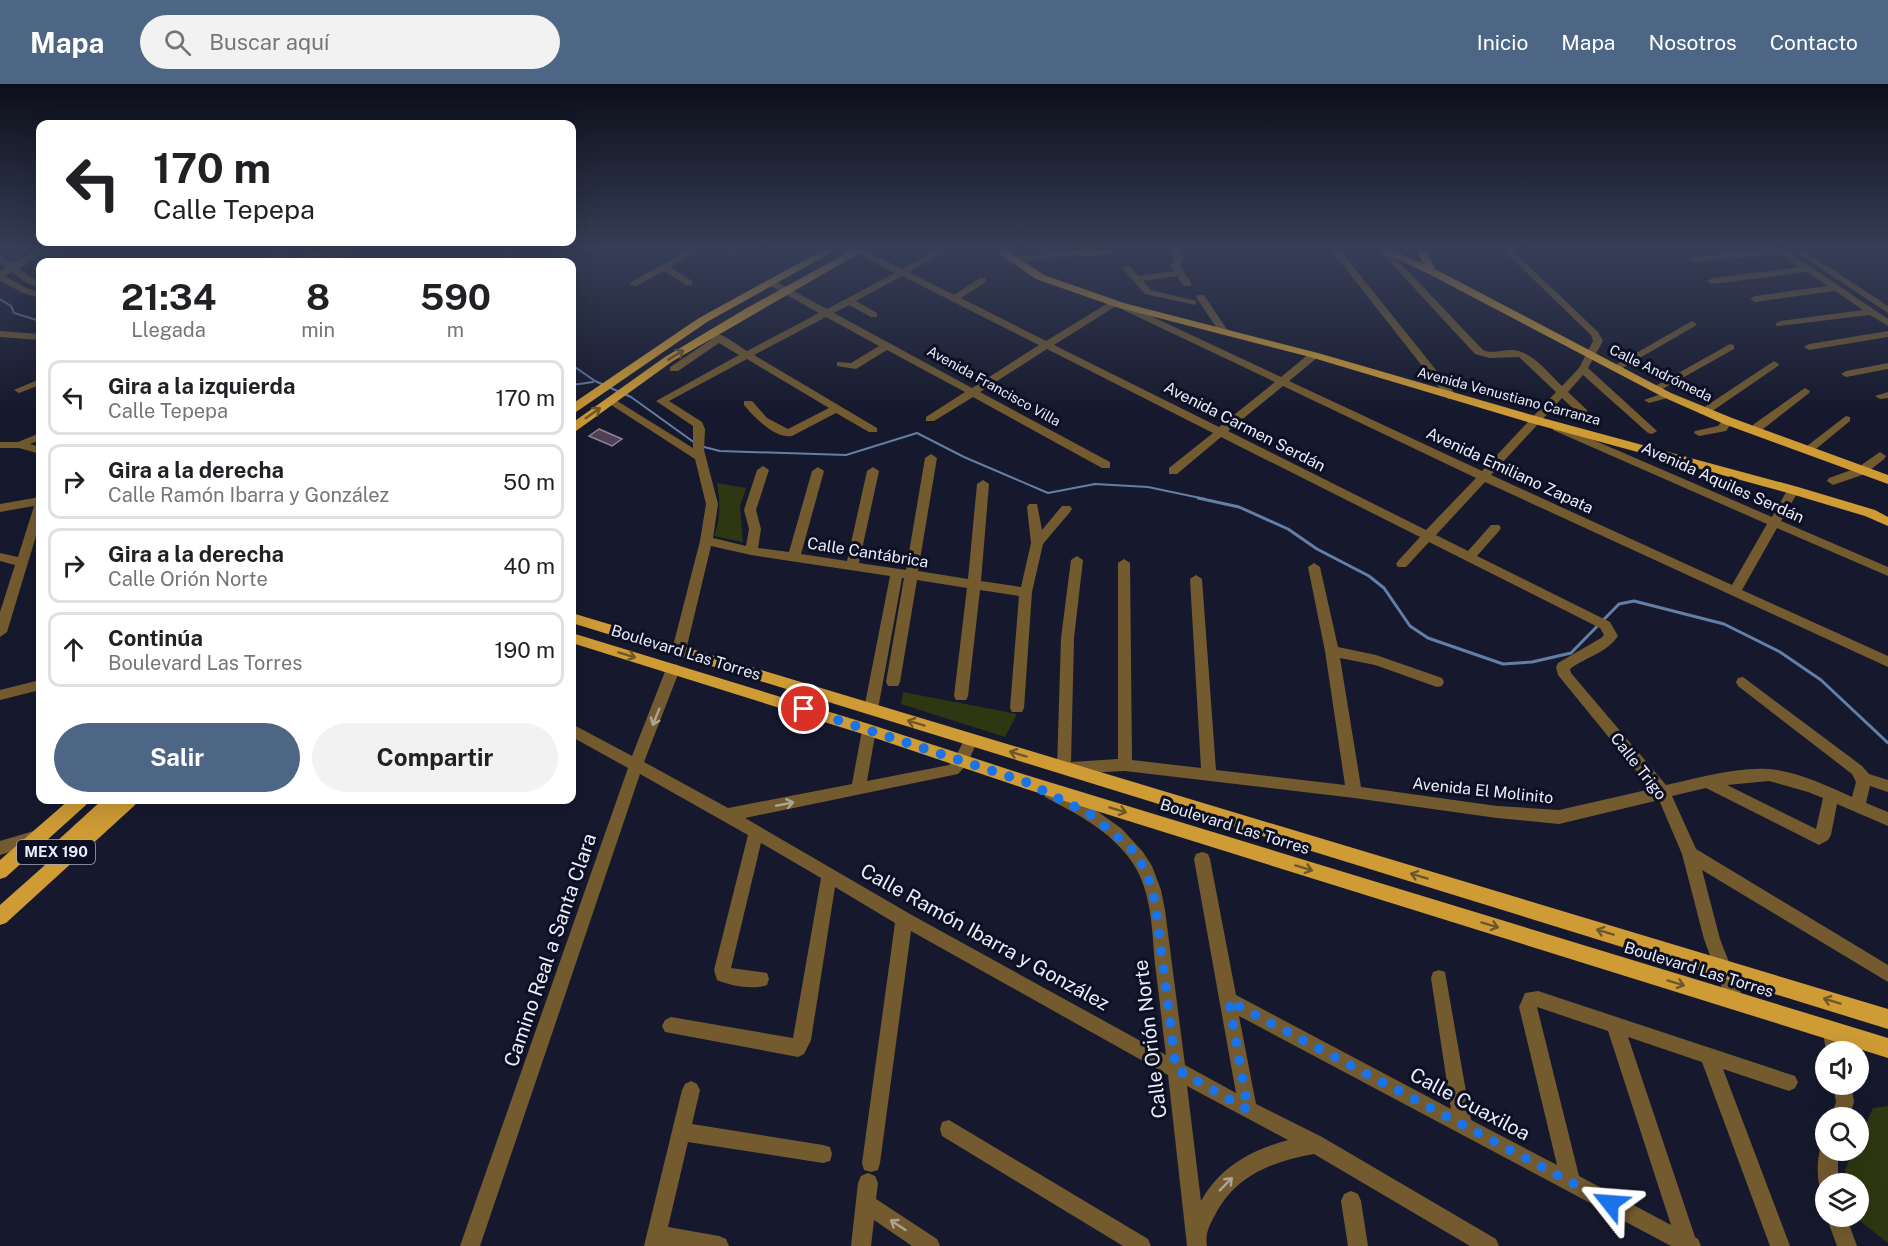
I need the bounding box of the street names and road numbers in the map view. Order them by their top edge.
street label: Calle Andrómeda [1607,341,1715,405]
street label: Avenida Francisco Villa [925,343,1063,429]
street label: Avenida Venustiano Carranza [1416,364,1602,428]
street label: Avenida Carmen Serdán [1161,377,1329,475]
street label: Avenida Emiliano Zapata [1423,423,1596,518]
street label: Avenida Aquiles Serdán [1639,438,1807,527]
street label: Calle Cantábrica [806,534,930,571]
street label: Boulevard Las Torres [609,621,763,684]
street label: Calle Trigo [1607,729,1671,804]
street label: Avenida El Molinito [1412,774,1554,807]
street label: Boulevard Las Torres [1158,795,1312,858]
street label: Camino Real a Santa Clara [499,830,601,1070]
road number: MEX 190 [17,840,95,864]
street label: Calle Ramón Ibarra y González [856,858,1114,1016]
street label: Boulevard Las Torres [1622,938,1776,1001]
street label: Calle Orión Norte [1128,958,1172,1120]
street label: Calle Cuaxiloa [1406,1062,1534,1146]

